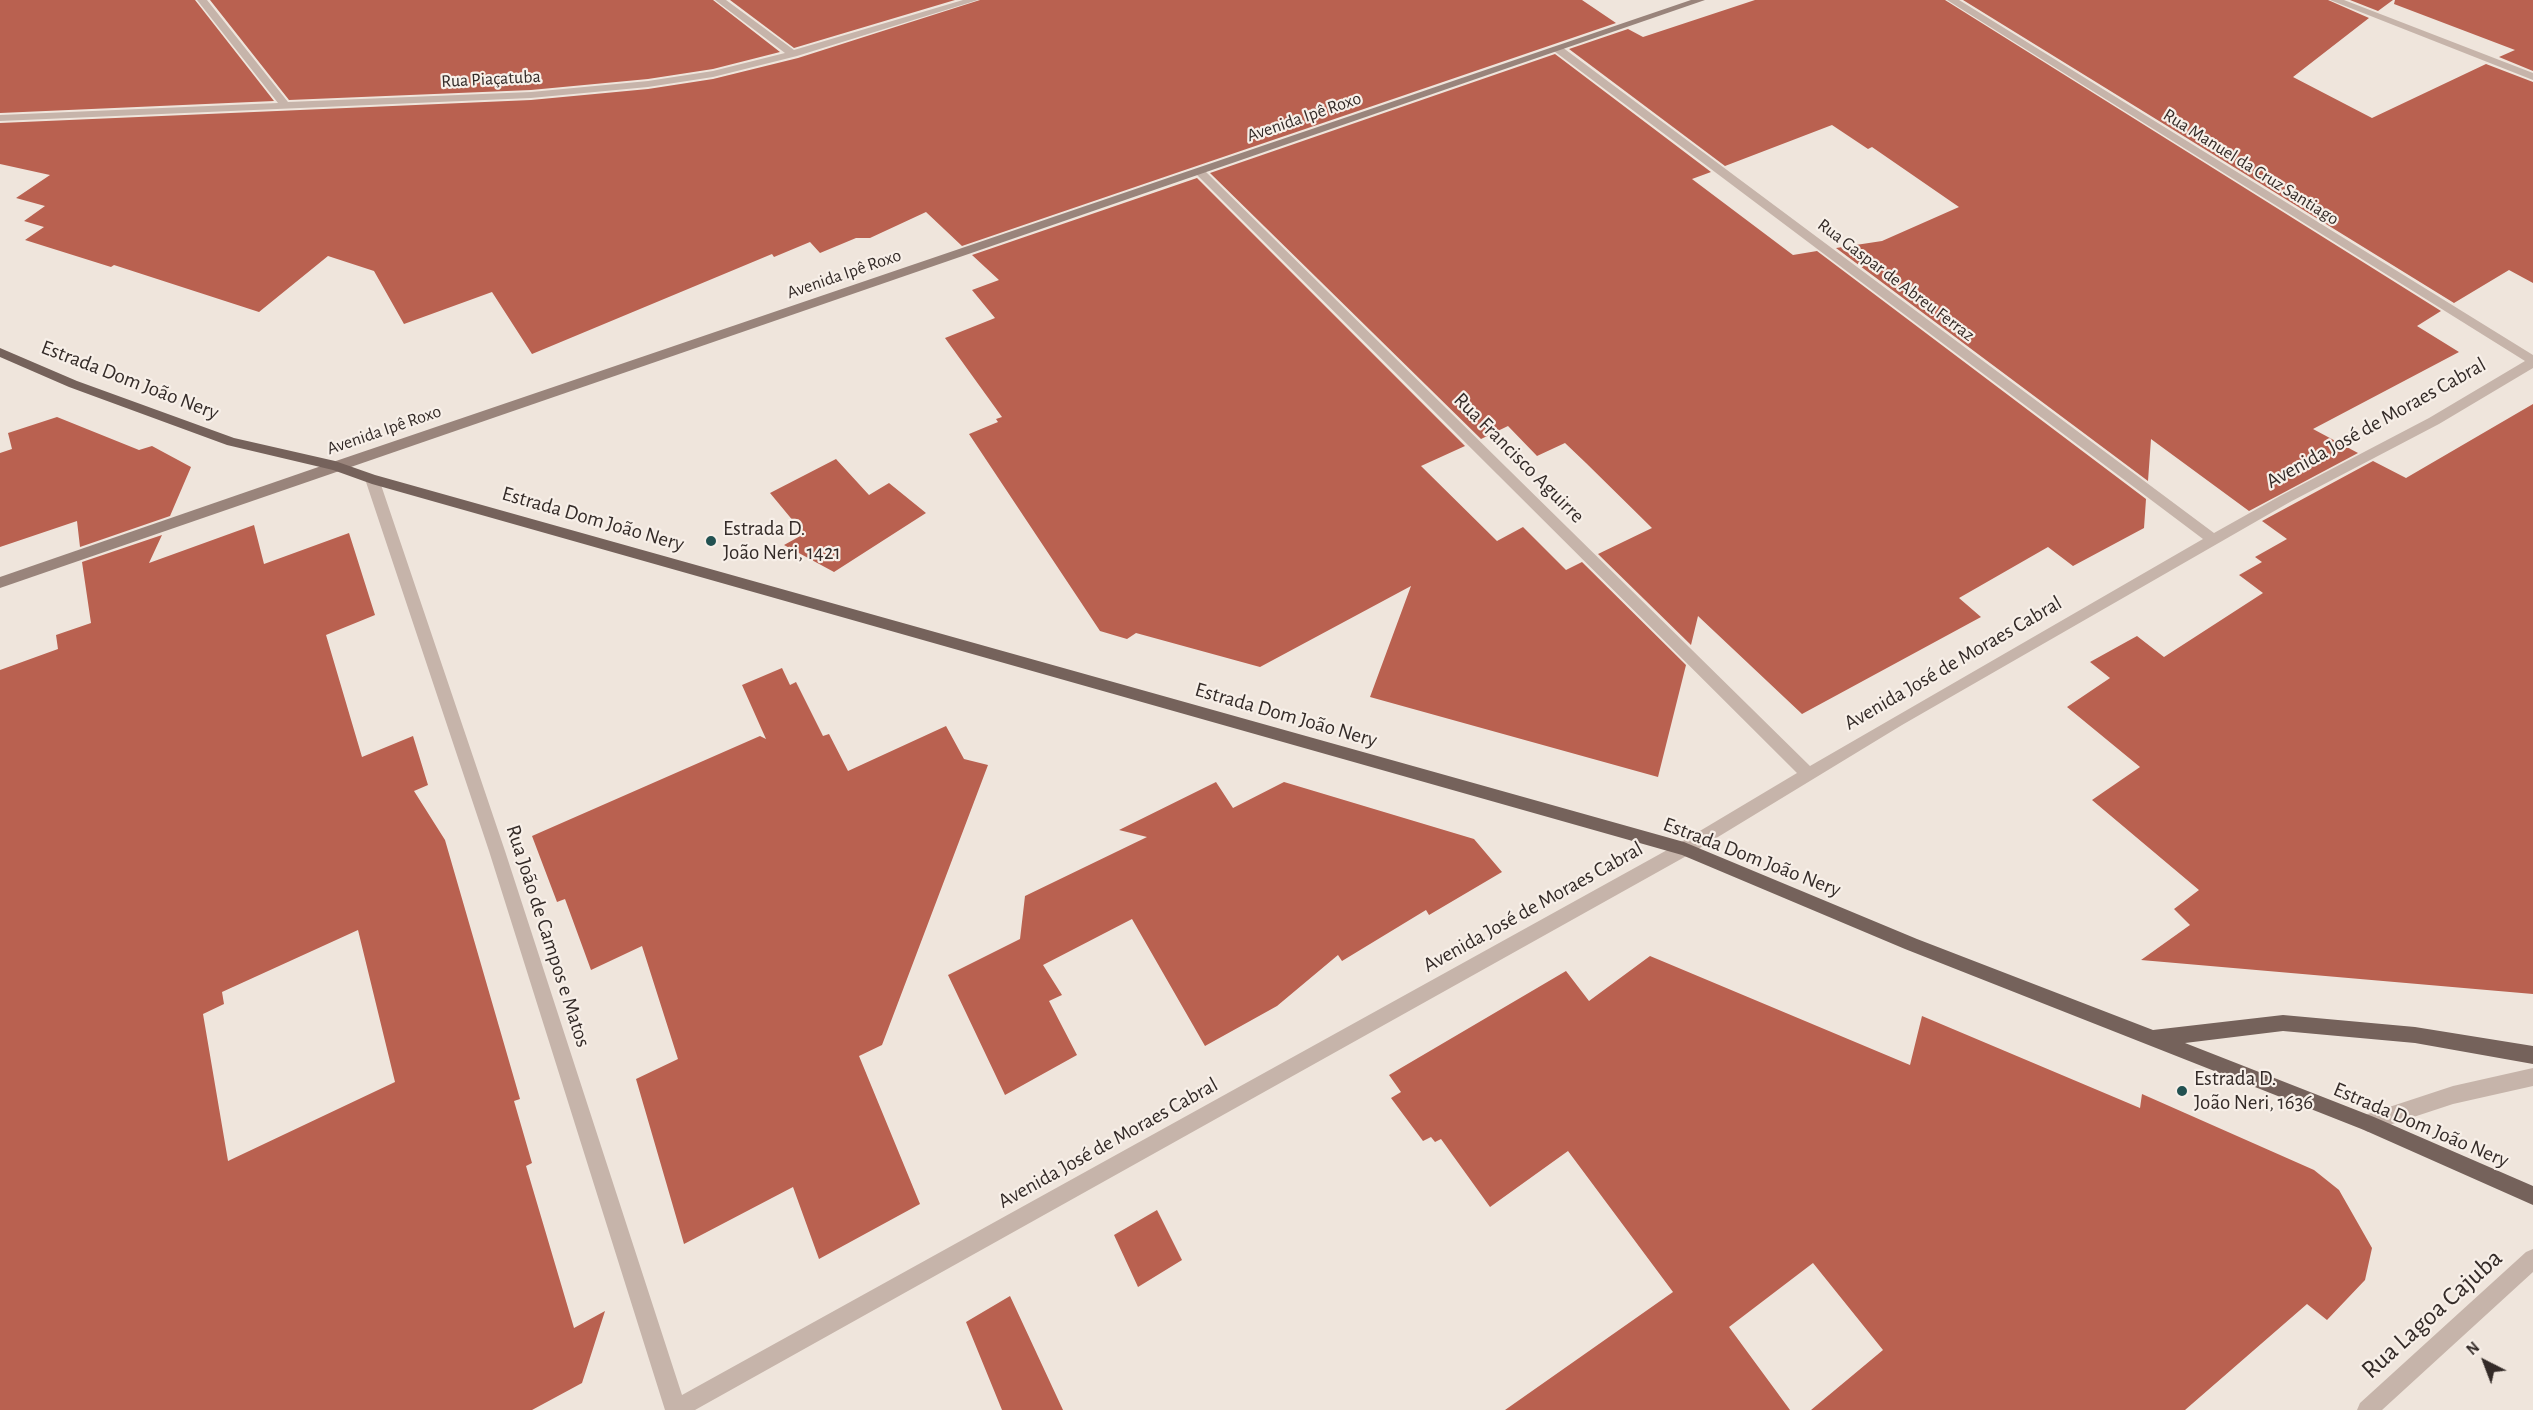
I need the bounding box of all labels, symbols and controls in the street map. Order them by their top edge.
street label: Rua Piaçatuba [441,66,541,92]
street label: Avenida Ipê Roxo [1244,87,1364,147]
street label: Rua Manuel da Cruz Santiago [2159,104,2343,230]
street label: Rua Gaspar de Abreu Ferraz [1813,214,1979,346]
street label: Avenida Ipê Roxo [784,244,904,304]
street label: Estrada Dom João Nery [38,334,222,426]
street label: Avenida José de Moraes Cabral [2262,352,2490,494]
street label: Rua Francisco Aguirre [1448,387,1590,529]
street label: Avenida Ipê Roxo [324,400,444,460]
street label: Estrada Dom João Nery [499,481,687,557]
place label: Estrada D. João Neri, 1421 [723,516,841,566]
marker: Estrada D. João Neri, 1421 [704,534,718,548]
street label: Avenida José de Moraes Cabral [1840,590,2066,736]
street label: Estrada Dom João Nery [1192,677,1380,753]
street label: Estrada Dom João Nery [1660,811,1844,903]
street label: Rua João de Campos e Matos [500,822,596,1050]
street label: Avenida José de Moraes Cabral [1419,836,1647,978]
place label: Estrada D. João Neri, 1636 [2194,1066,2313,1116]
street label: Avenida José de Moraes Cabral [994,1072,1222,1214]
street label: Estrada Dom João Nery [2329,1077,2513,1173]
marker: Estrada D. João Neri, 1636 [2175,1084,2189,1098]
street label: Rua Lagoa Cajuba [2355,1242,2509,1386]
north arrow [2455,1332,2515,1392]
text: N [2463,1339,2482,1358]

